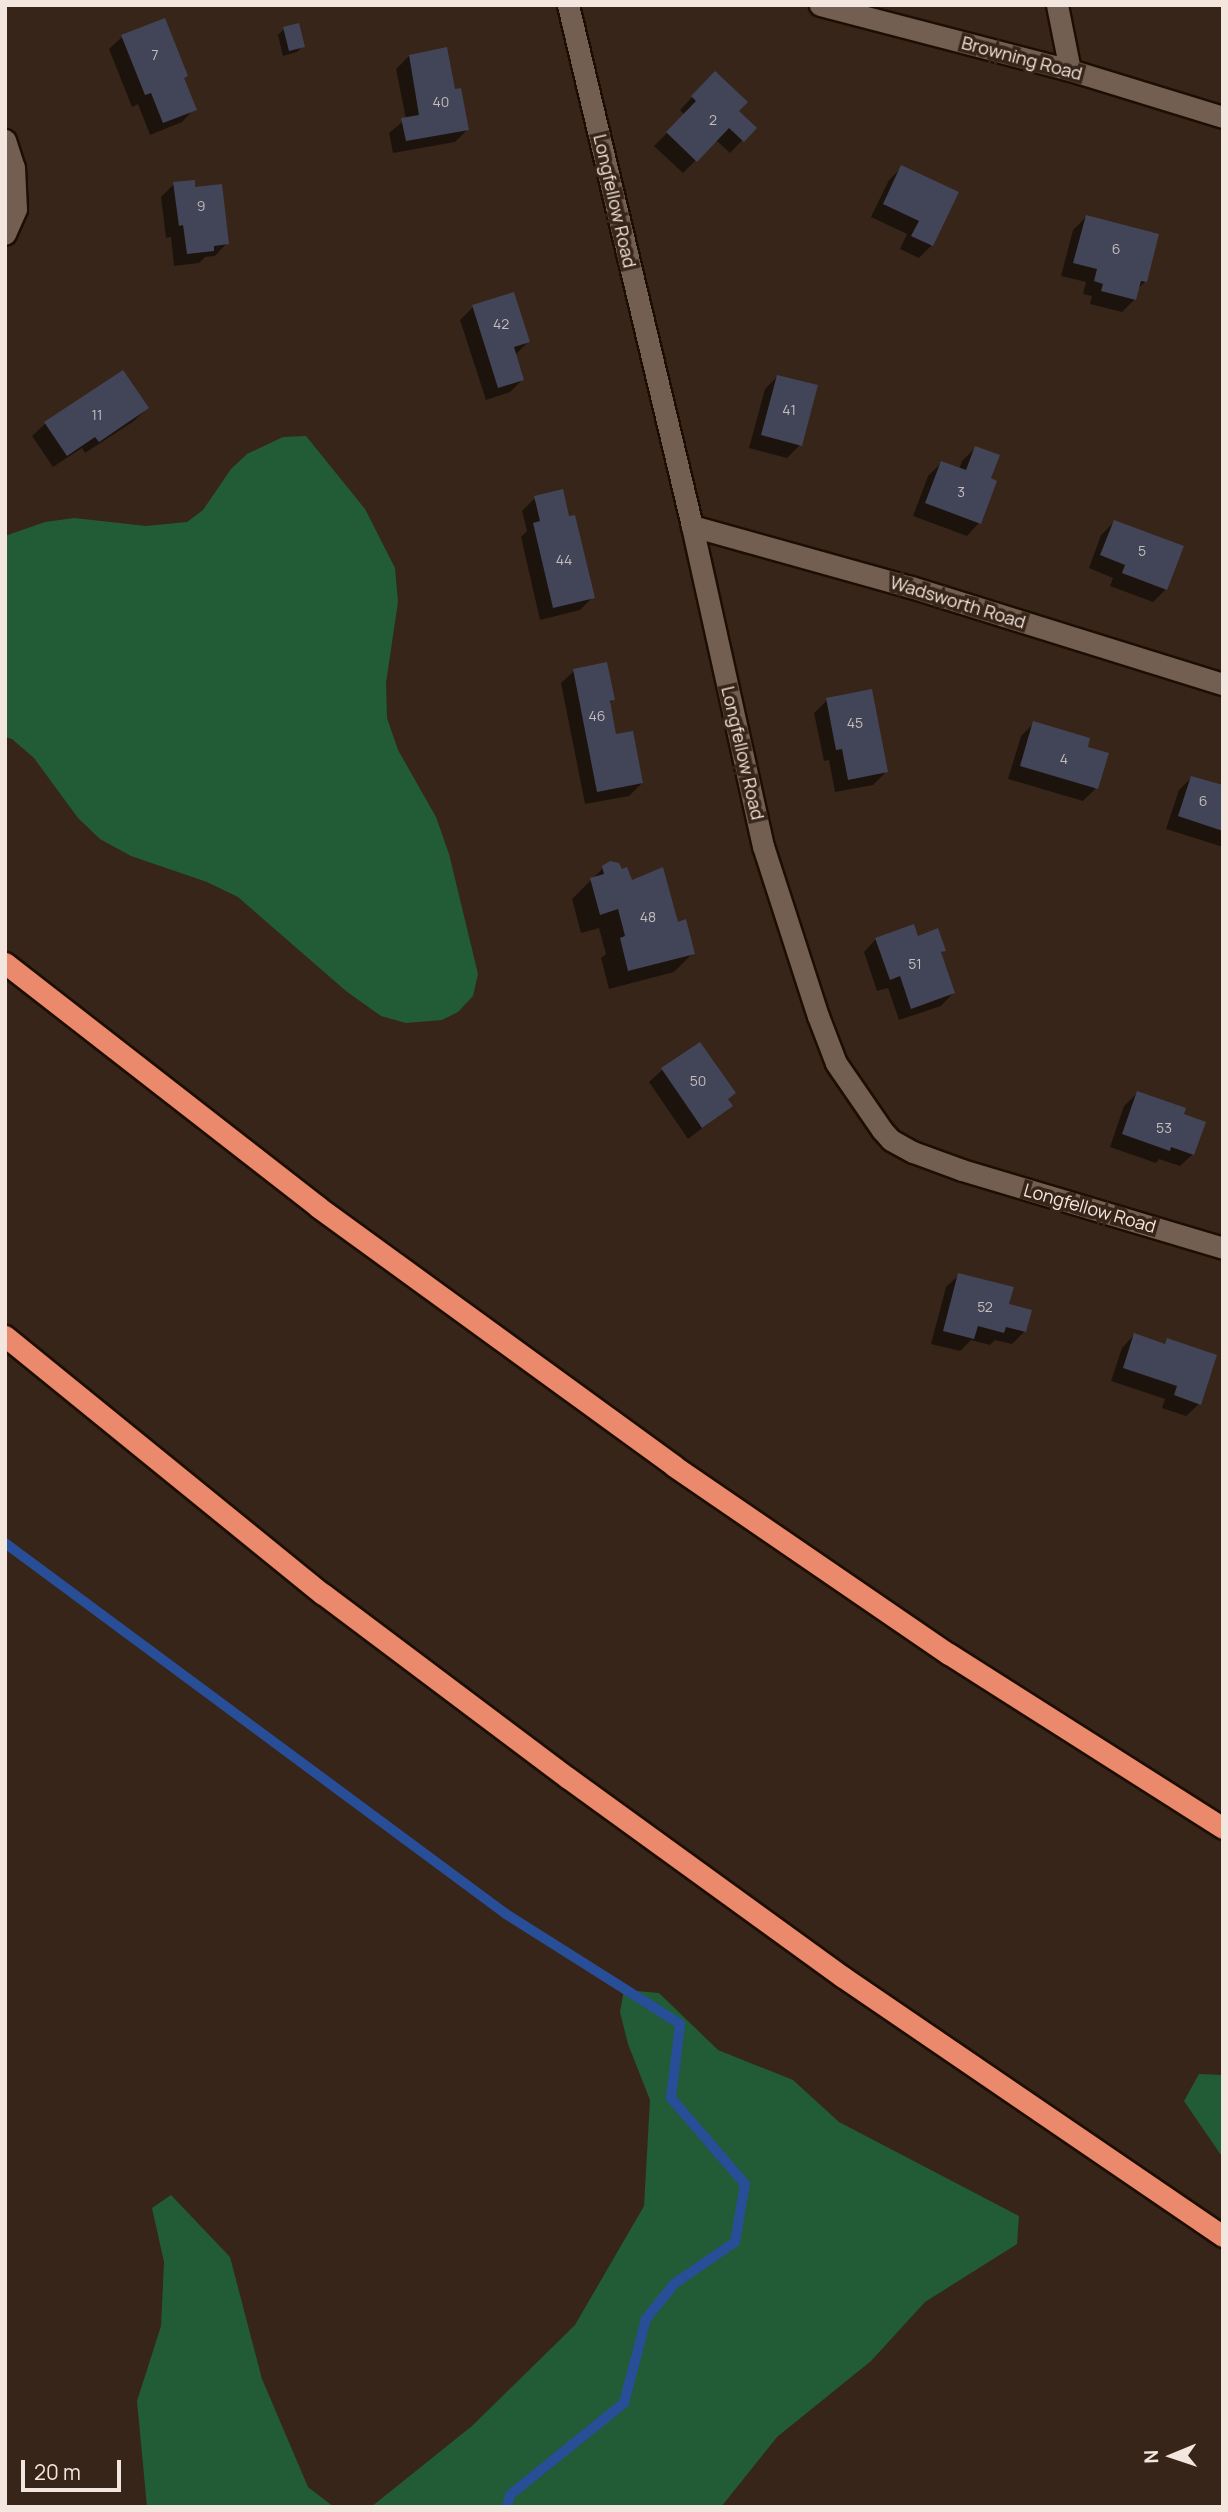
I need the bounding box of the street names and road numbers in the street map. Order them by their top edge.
street label: Browning Road [959,32,1085,84]
street label: Longfellow Road [589,132,641,270]
street label: Wadsworth Road [888,571,1028,633]
street label: Longfellow Road [717,684,769,822]
street label: Longfellow Road [1021,1179,1159,1237]

